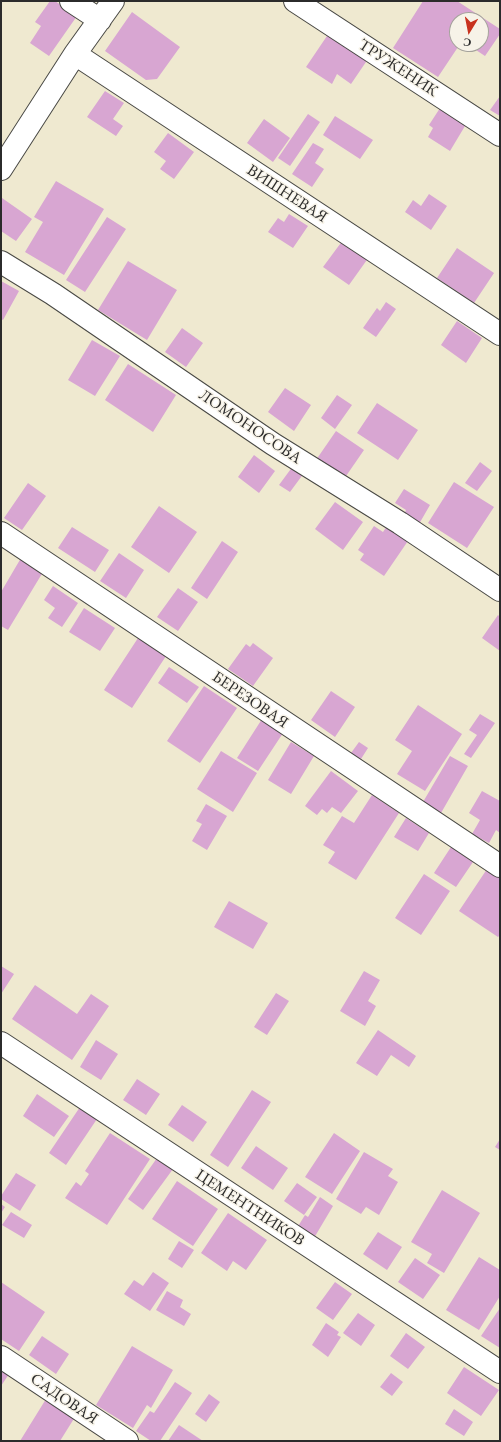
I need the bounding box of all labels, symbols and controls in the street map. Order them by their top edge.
north arrow [449,12,489,52]
street label: ТРУЖЕНИК [355,35,441,101]
text: С [462,35,472,50]
street label: ВИШНЕВАЯ [243,161,331,227]
street label: ЛОМОНОСОВА [195,386,305,468]
street label: БЕРЕЗОВАЯ [208,667,292,733]
street label: ЦЕМЕНТНИКОВ [192,1166,308,1250]
street label: САДОВАЯ [27,1369,101,1429]

